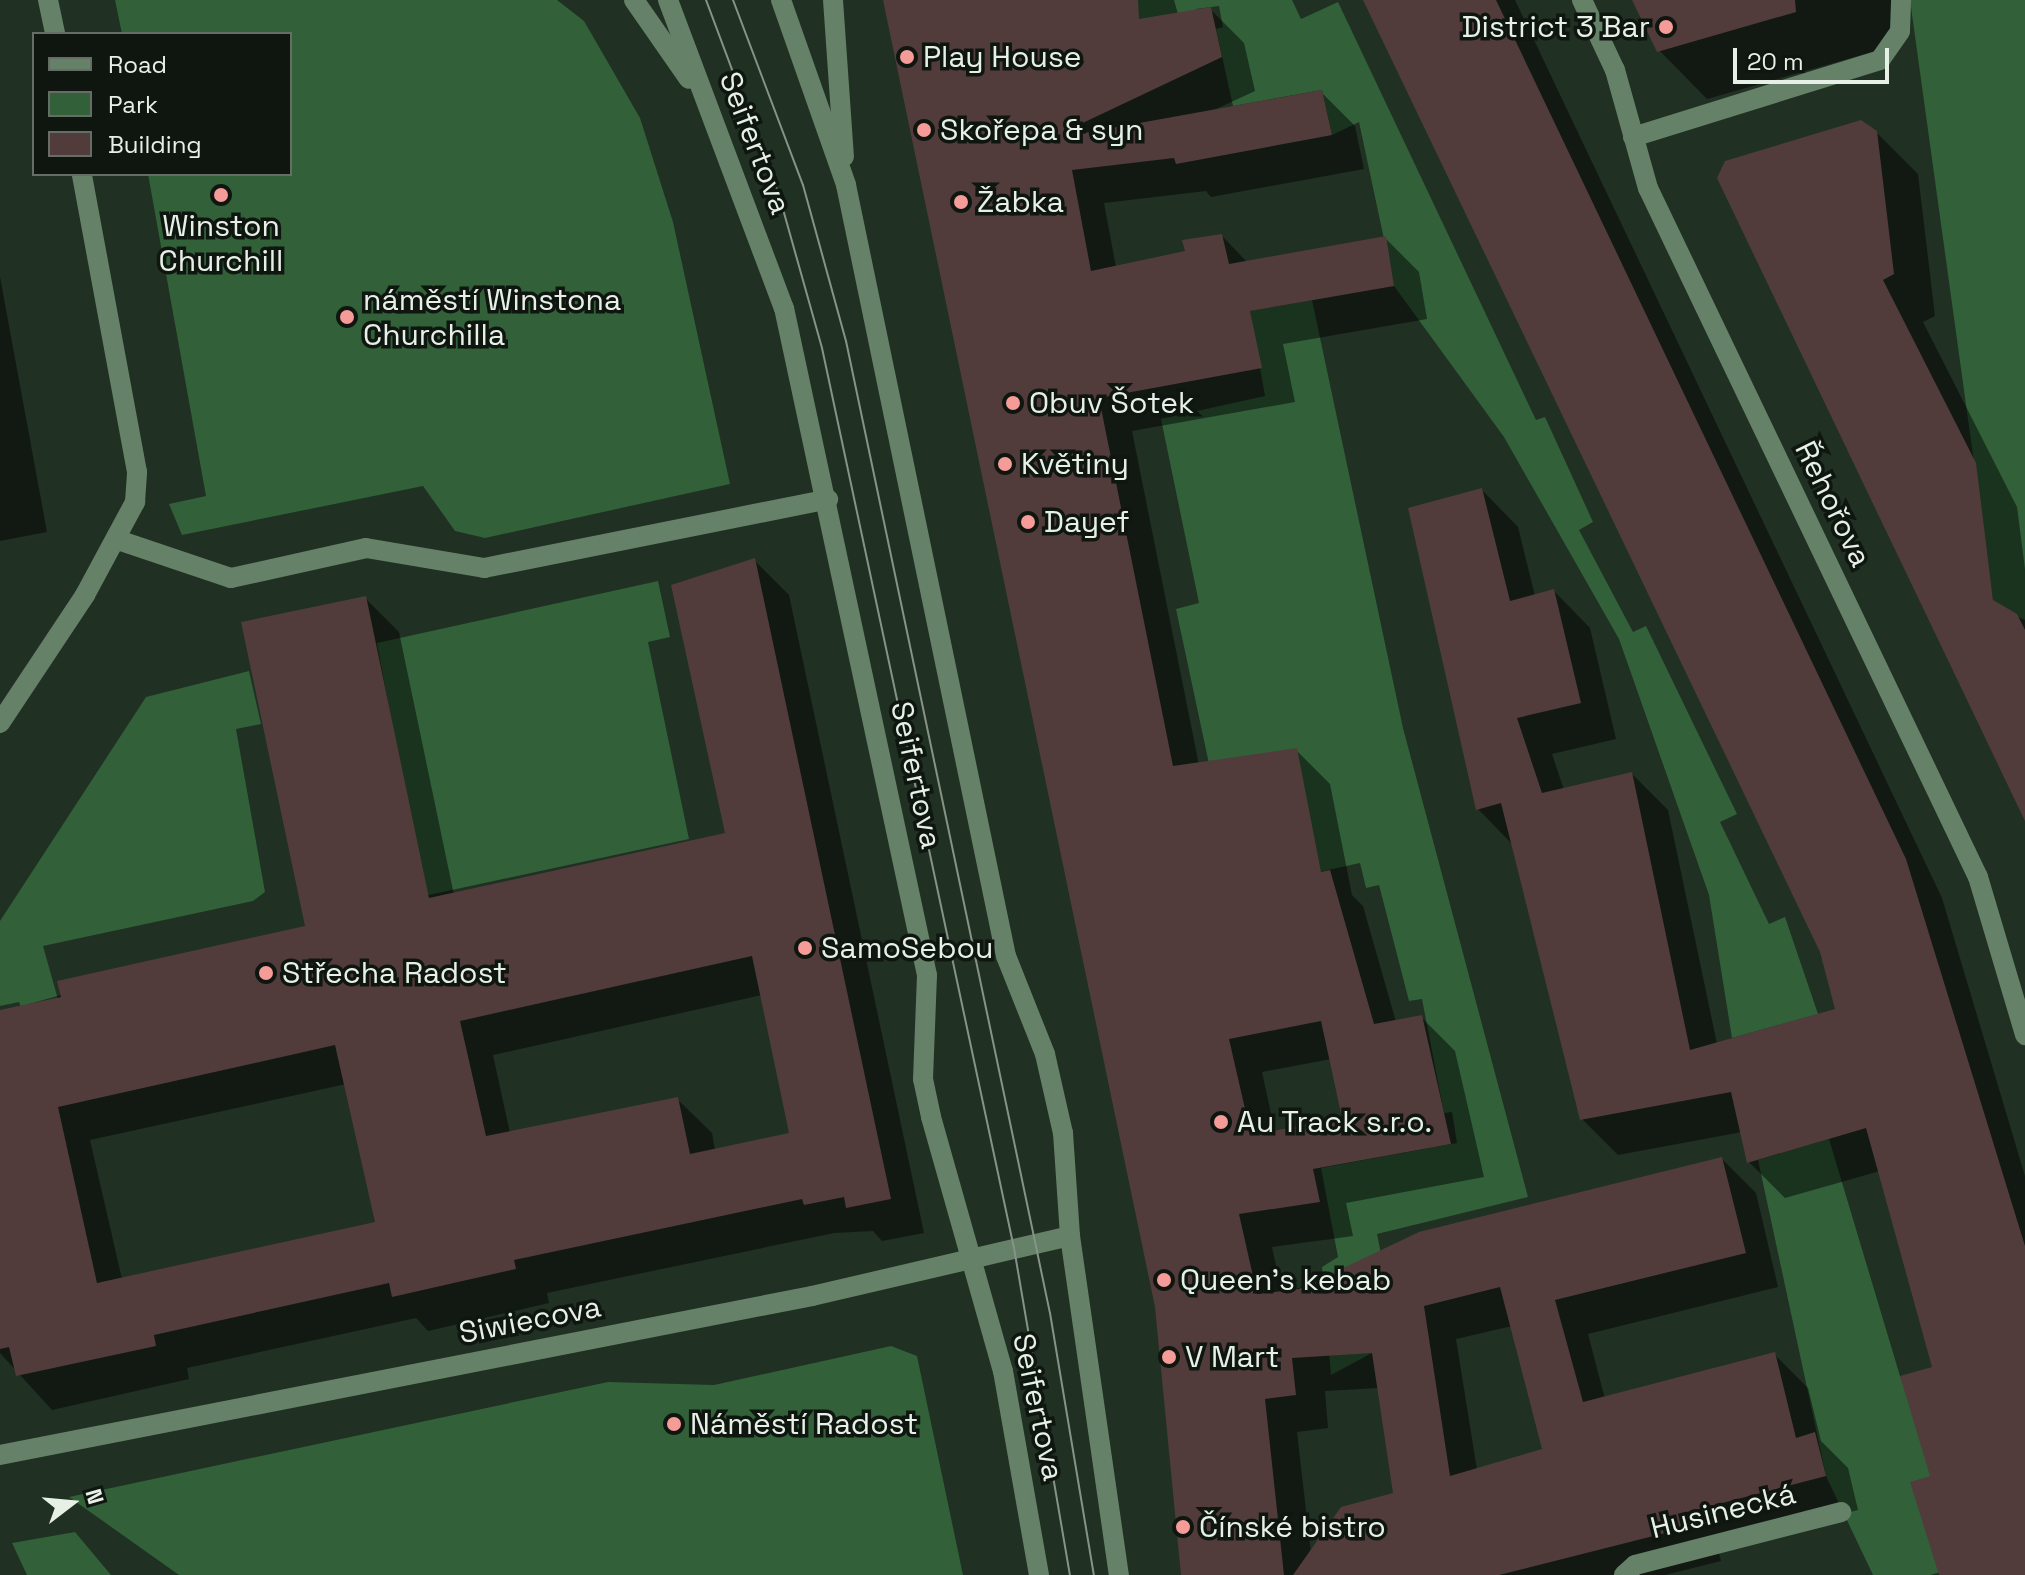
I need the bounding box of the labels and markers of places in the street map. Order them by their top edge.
place label: District 3 Bar [1462,9,1650,45]
marker: District 3 Bar [1657,18,1675,36]
place label: Play House [923,39,1081,75]
marker: Play House [898,48,916,66]
place label: Skořepa & syn [940,112,1143,148]
marker: Skořepa & syn [915,121,933,139]
place label: Žabka [977,184,1064,220]
marker: Winston Churchill [212,186,230,204]
marker: Žabka [952,193,970,211]
place label: Winston Churchill [159,208,283,278]
place label: náměstí Winstona Churchilla [363,282,621,352]
marker: náměstí Winstona Churchilla [338,308,356,326]
place label: Obuv Šotek [1029,385,1194,421]
marker: Obuv Šotek [1004,394,1022,412]
place label: Květiny [1021,446,1129,482]
marker: Květiny [996,455,1014,473]
place label: Dayef [1044,504,1130,540]
marker: Dayef [1019,513,1037,531]
place label: SamoSebou [821,930,993,966]
marker: SamoSebou [796,939,814,957]
place label: Střecha Radost [282,955,507,991]
marker: Střecha Radost [257,964,275,982]
place label: Au Track s.r.o. [1237,1104,1433,1140]
marker: Au Track s.r.o. [1212,1113,1230,1131]
place label: Queen's kebab [1180,1262,1391,1298]
marker: Queen's kebab [1155,1271,1173,1289]
place label: V Mart [1185,1339,1280,1375]
marker: V Mart [1160,1348,1178,1366]
place label: Náměstí Radost [690,1406,918,1442]
marker: Náměstí Radost [665,1415,683,1433]
place label: Čínské bistro [1199,1509,1386,1545]
marker: Čínské bistro [1174,1518,1192,1536]

